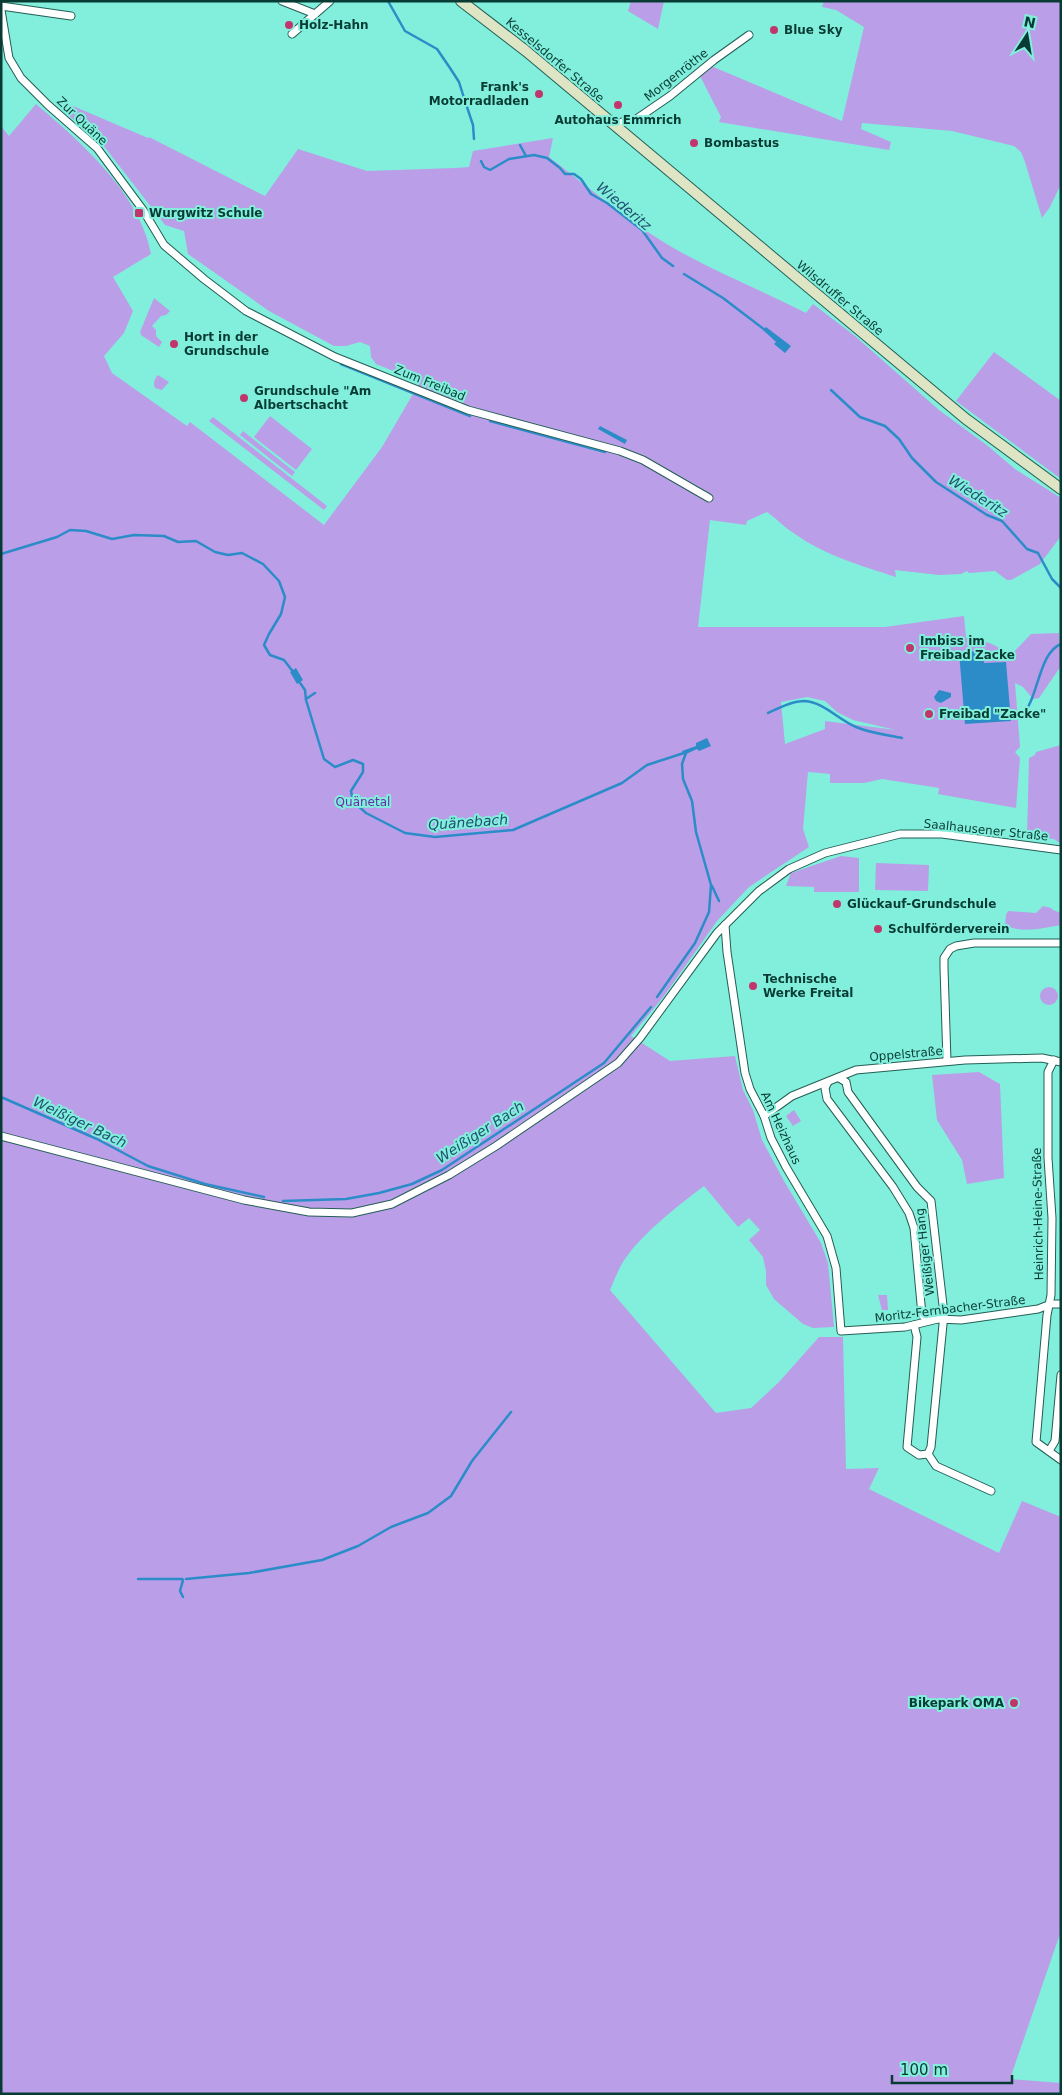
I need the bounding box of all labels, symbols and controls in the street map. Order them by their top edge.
north arrow [1002,10,1052,60]
text: N [1022,13,1037,31]
street label: Kesselsdorfer Straße [503,15,607,105]
place label: Holz-Hahn [299,18,369,32]
marker: Holz-Hahn [283,19,295,31]
place label: Blue Sky [784,23,843,37]
marker: Blue Sky [768,24,780,36]
street label: Morgenröthe [641,46,711,104]
place label: Frank's Motorradladen [429,80,529,108]
marker: Frank's Motorradladen [533,88,545,100]
street label: Zur Quäne [54,94,110,148]
marker: Autohaus Emmrich [612,99,624,111]
place label: Autohaus Emmrich [554,113,682,127]
place label: Bombastus [704,136,779,150]
marker: Bombastus [688,137,700,149]
water label: Wiederitz [593,179,655,234]
place label: Wurgwitz Schule [149,206,262,220]
marker: Wurgwitz Schule [133,207,145,219]
street label: Wilsdruffer Straße [794,258,886,338]
place label: Hort in der Grundschule [184,330,269,358]
marker: Hort in der Grundschule [168,338,180,350]
street label: Zum Freibad [392,362,468,404]
place label: Grundschule "Am Albertschacht [254,384,371,412]
marker: Grundschule "Am Albertschacht [238,392,250,404]
water label: Wiederitz [946,472,1011,521]
place label: Imbiss im Freibad Zacke [920,634,1015,662]
marker: Imbiss im Freibad Zacke [904,642,916,654]
place label: Freibad "Zacke" [939,707,1046,721]
marker: Freibad "Zacke" [923,708,935,720]
park label: Quänetal [336,795,390,809]
water label: Quänebach [428,811,508,833]
street label: Saalhausener Straße [923,816,1049,844]
place label: Glückauf-Grundschule [847,897,996,911]
marker: Glückauf-Grundschule [831,898,843,910]
place label: Schulförderverein [888,922,1010,936]
marker: Schulförderverein [872,923,884,935]
place label: Technische Werke Freital [763,972,853,1000]
marker: Technische Werke Freital [747,980,759,992]
street label: Oppelstraße [869,1044,943,1064]
street label: Am Heizhaus [758,1089,804,1167]
water label: Weißiger Bach [31,1093,129,1151]
water label: Weißiger Bach [433,1098,527,1166]
street label: Heinrich-Heine-Straße [1030,1148,1046,1280]
street label: Weißiger Hang [913,1207,937,1297]
street label: Moritz-Fernbacher-Straße [874,1293,1026,1325]
place label: Bikepark OMA [909,1696,1005,1710]
marker: Bikepark OMA [1008,1697,1020,1709]
scale bar [892,2052,1012,2084]
text: 100 m [900,2061,948,2079]

